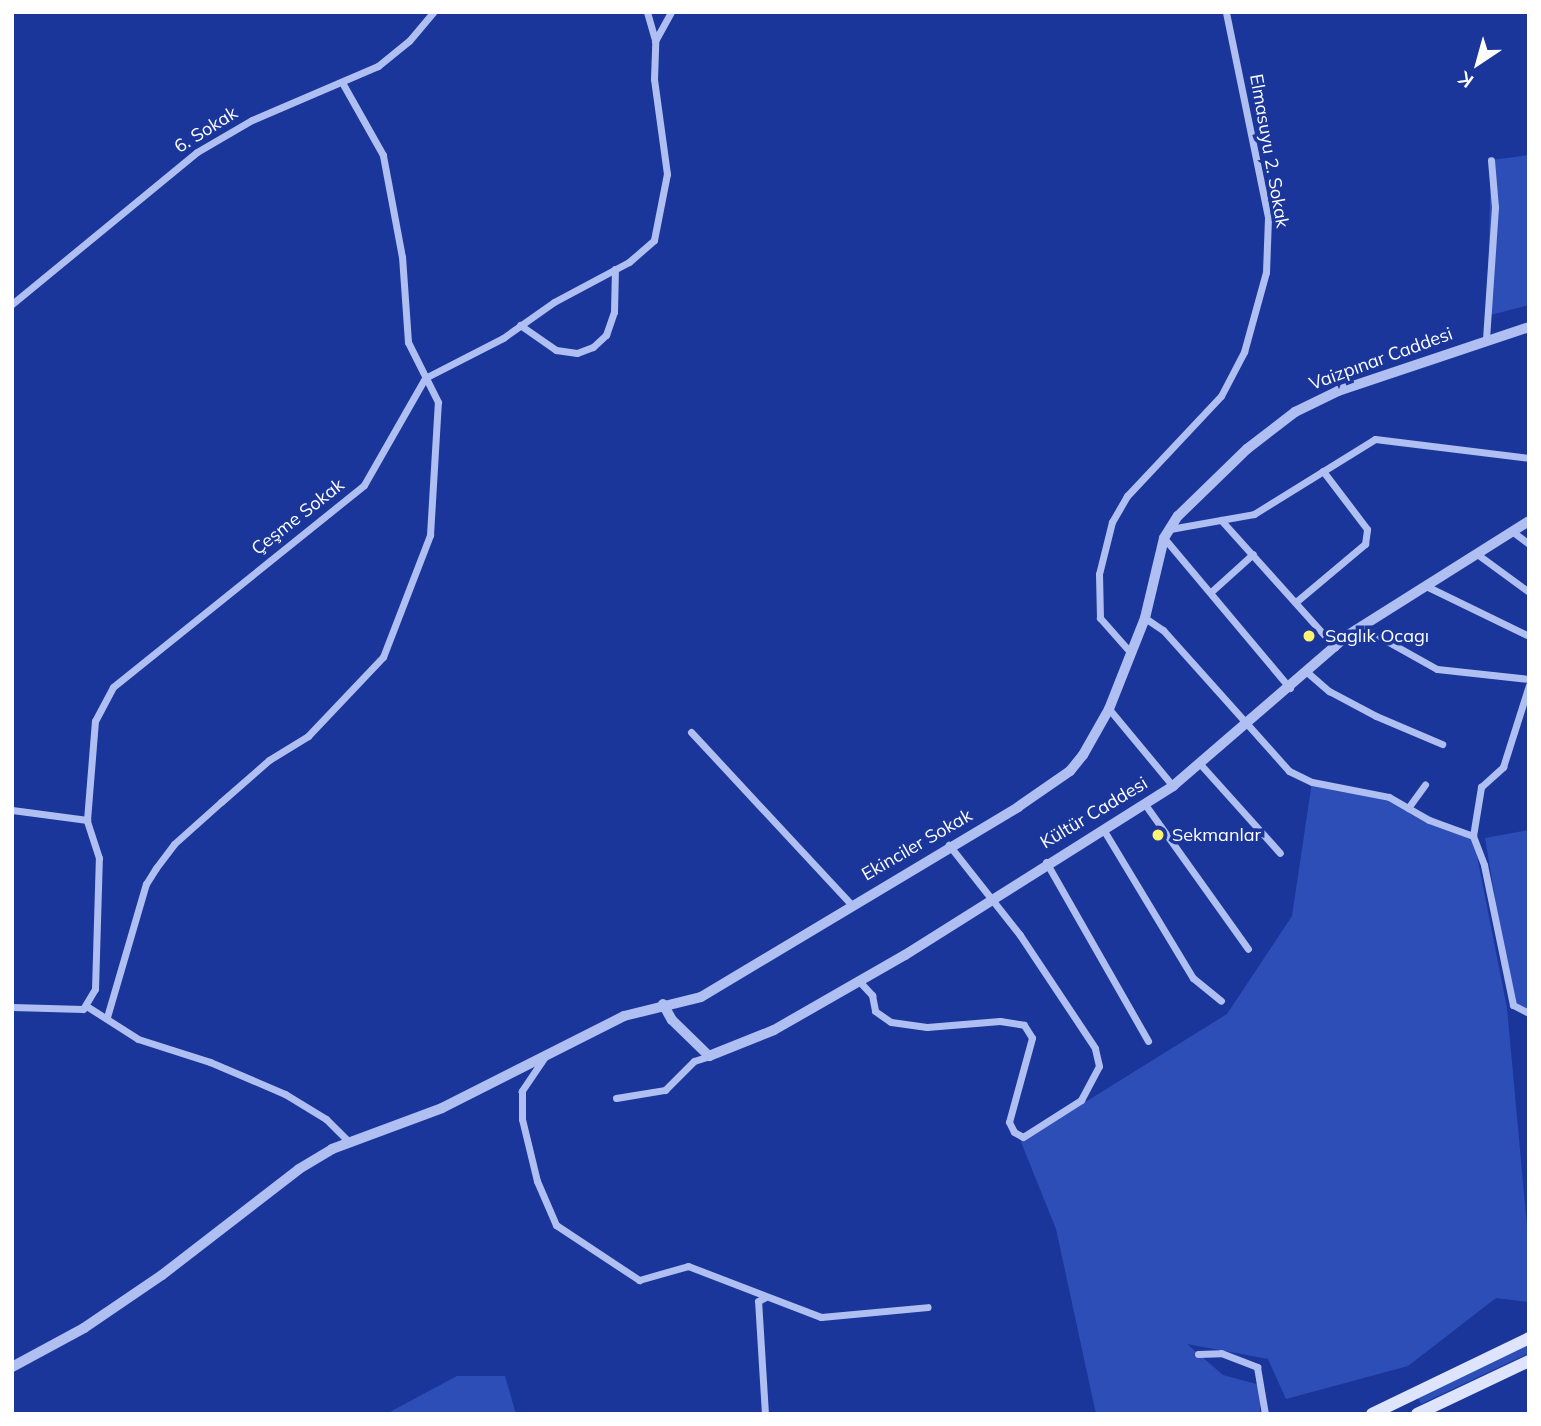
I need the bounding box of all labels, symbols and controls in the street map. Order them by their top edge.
north arrow [1443,28,1513,98]
text: K [1453,67,1478,93]
street label: Elmasuyu 2. Sokak [1245,72,1293,230]
street label: 6. Sokak [170,102,242,158]
street label: Vaizpınar Caddesi [1306,323,1456,395]
street label: Çeşme Sokak [247,474,349,560]
place label: Saglık Ocagı [1325,625,1429,647]
marker: Saglık Ocagı [1299,626,1319,646]
street label: Kültür Caddesi [1036,773,1152,853]
street label: Ekinciler Sokak [858,805,976,885]
place label: Sekmanlar [1172,824,1261,846]
marker: Sekmanlar [1150,827,1166,843]

